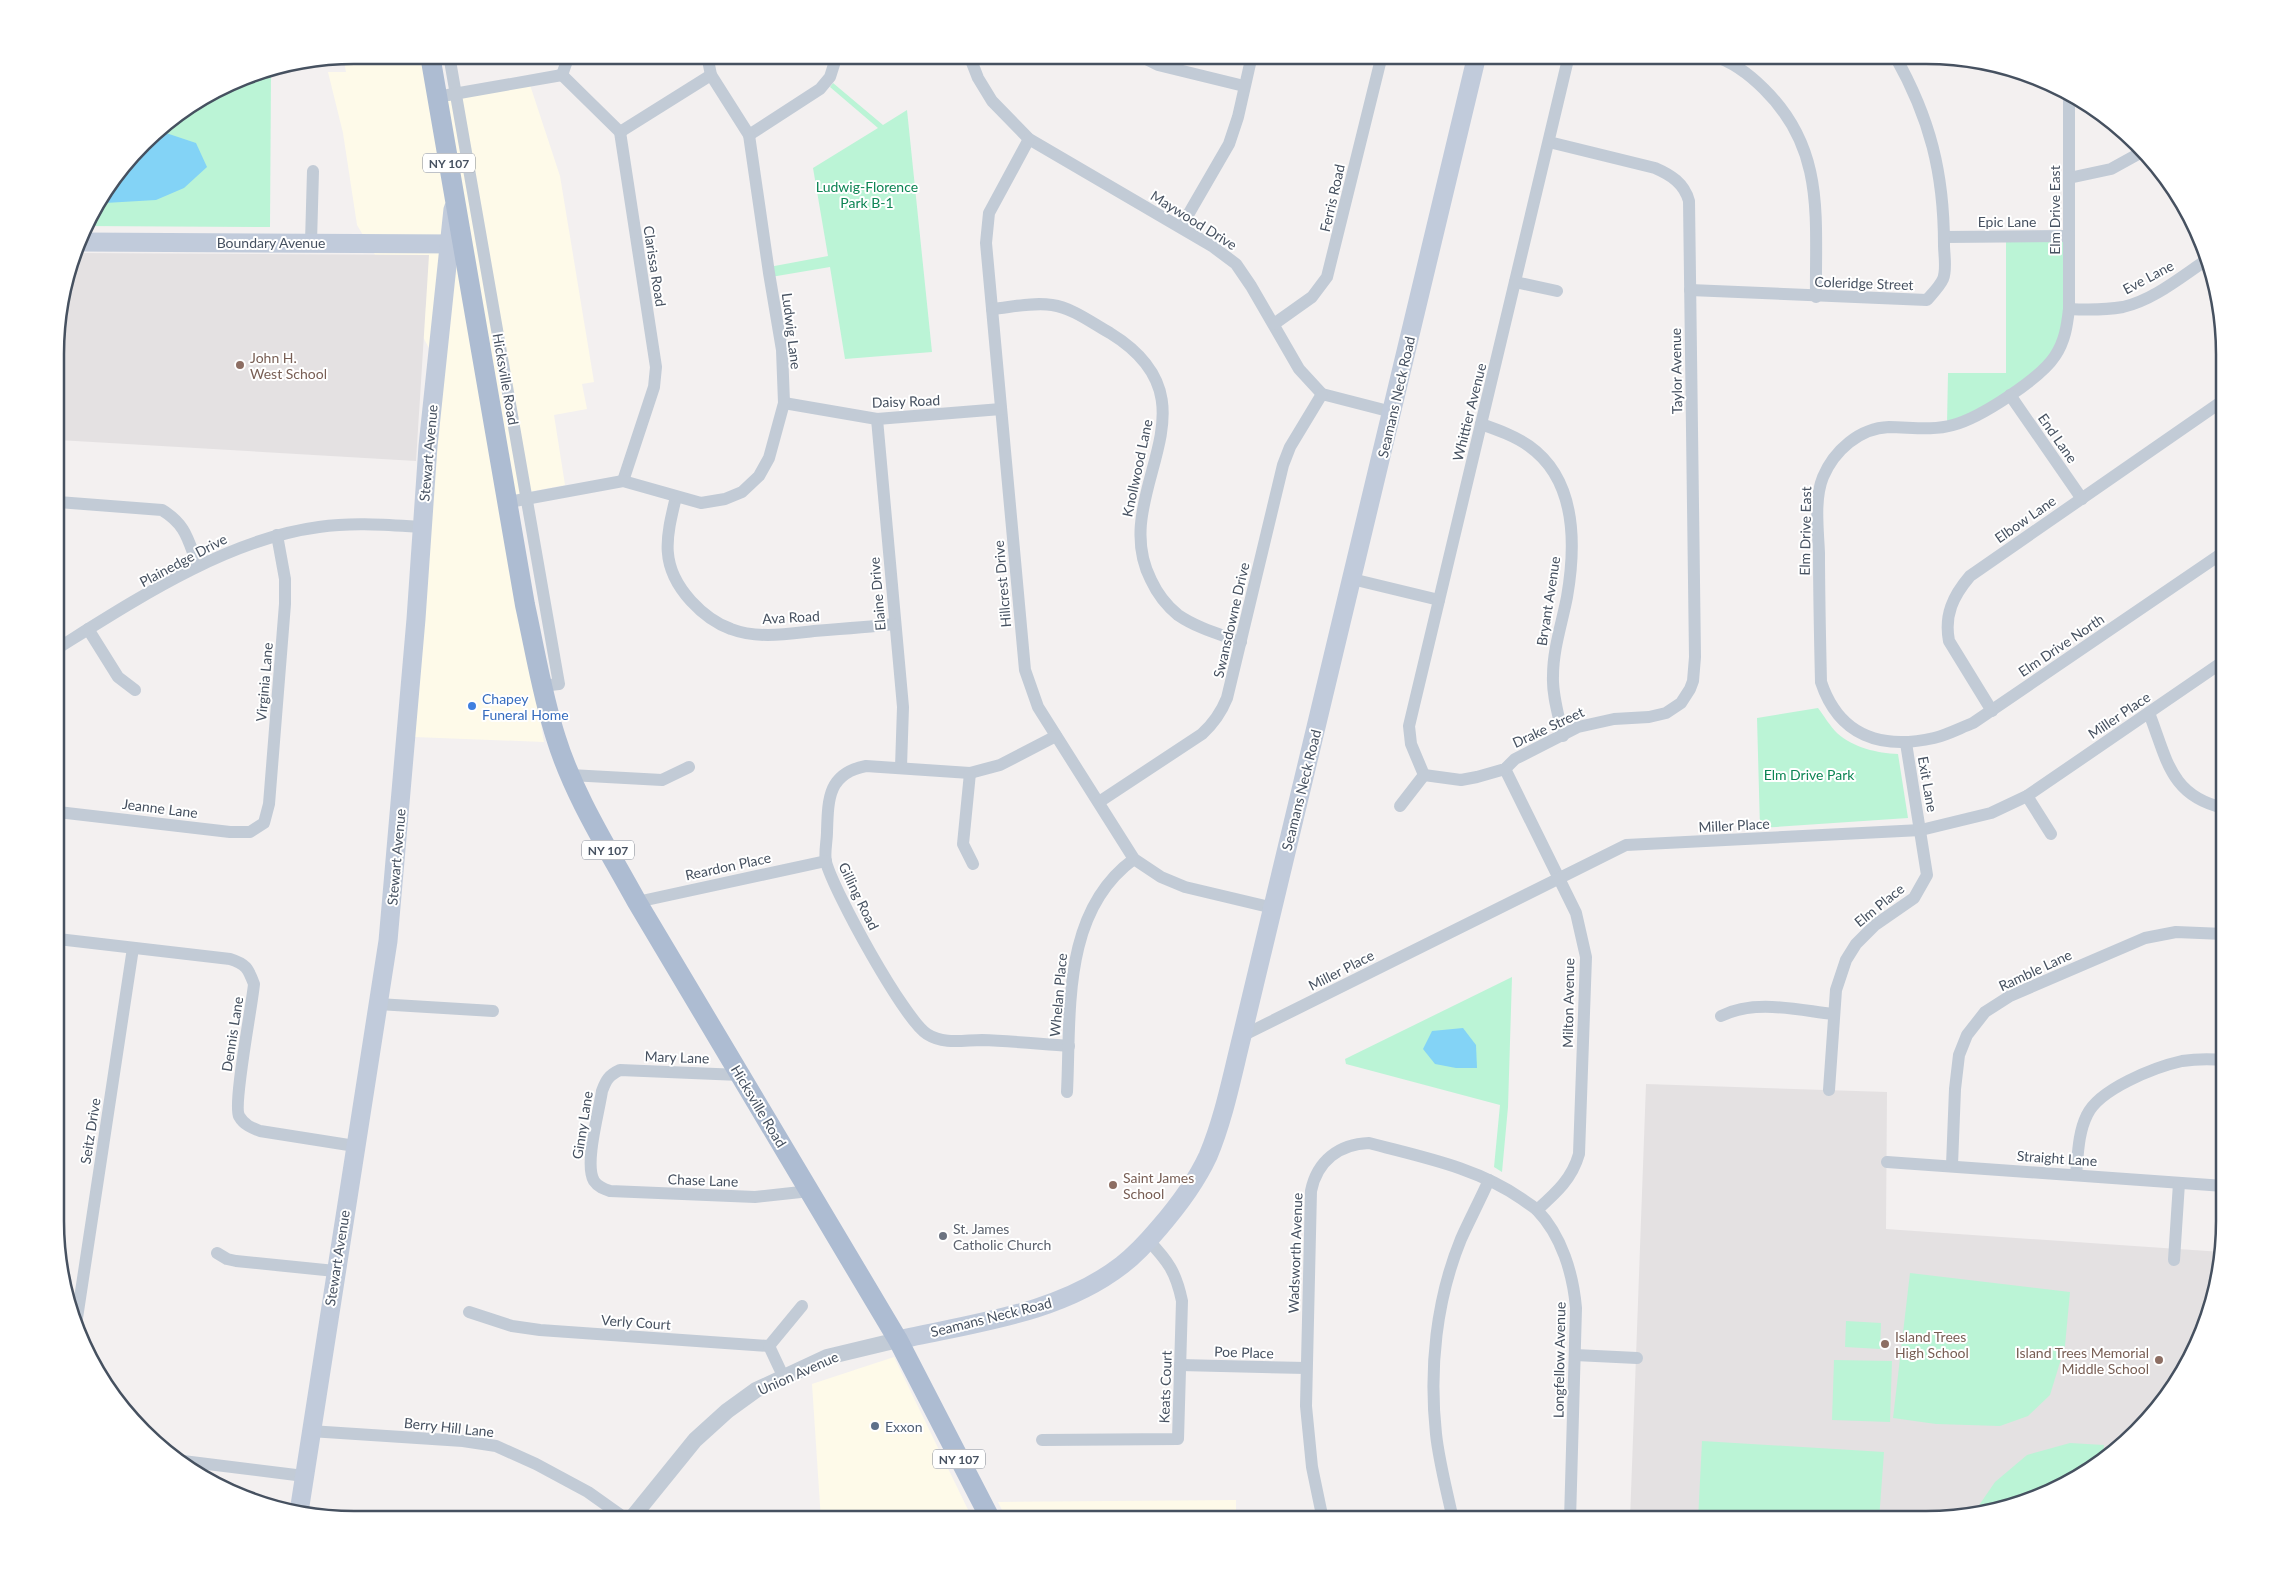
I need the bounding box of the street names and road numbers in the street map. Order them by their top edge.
road number: NY 107 [423,154,475,172]
street label: Ferris Road [1316,162,1348,234]
street label: Elm Drive East [2046,165,2063,255]
street label: Maywood Drive [1148,187,1240,253]
street label: Epic Lane [1978,213,2036,230]
street label: Clarissa Road [640,224,670,308]
street label: Boundary Avenue [217,234,325,251]
street label: Eve Lane [2120,257,2176,297]
street label: Coleridge Street [1814,273,1914,293]
street label: Ludwig Lane [779,292,805,370]
street label: Taylor Avenue [1667,328,1685,414]
street label: Hicksville Road [490,332,522,426]
street label: Seamans Neck Road [1374,335,1418,459]
street label: Whittier Avenue [1449,361,1489,463]
street label: Daisy Road [872,391,940,411]
street label: Stewart Avenue [415,404,441,502]
street label: End Lane [2035,410,2081,466]
street label: Knollwood Lane [1118,418,1156,518]
street label: Elm Drive East [1796,486,1814,576]
street label: Elbow Lane [1991,492,2059,546]
street label: Plainedge Drive [136,530,230,590]
street label: Hillcrest Drive [990,540,1014,628]
street label: Bryant Avenue [1533,555,1563,647]
street label: Elaine Drive [865,556,889,632]
street label: Swansdowne Drive [1209,561,1253,679]
street label: Ava Road [762,607,820,627]
street label: Elm Drive North [2015,610,2107,680]
street label: Virginia Lane [252,642,276,722]
street label: Miller Place [2085,688,2153,742]
street label: Drake Street [1510,703,1586,751]
street label: Seamans Neck Road [1278,728,1324,852]
street label: Exit Lane [1915,755,1941,813]
street label: Jeanne Lane [121,795,199,821]
street label: Stewart Avenue [383,808,409,906]
street label: Miller Place [1698,815,1770,835]
road number: NY 107 [582,840,634,860]
street label: Reardon Place [684,849,772,883]
street label: Gilling Road [835,859,883,933]
street label: Elm Place [1851,880,1907,930]
street label: Miller Place [1305,946,1377,994]
street label: Ramble Lane [1996,946,2074,994]
street label: Whelan Place [1046,952,1070,1038]
street label: Milton Avenue [1559,958,1577,1048]
street label: Dennis Lane [218,995,246,1073]
street label: Mary Lane [644,1047,710,1067]
street label: Hicksville Road [728,1062,790,1150]
street label: Ginny Lane [568,1090,596,1160]
street label: Seitz Drive [76,1097,104,1165]
street label: Straight Lane [2016,1147,2098,1169]
street label: Chase Lane [667,1170,739,1190]
street label: Wadsworth Avenue [1284,1192,1306,1314]
street label: Stewart Avenue [321,1209,353,1307]
street label: Seamans Neck Road [929,1294,1053,1340]
street label: Longfellow Avenue [1549,1302,1569,1418]
street label: Verly Court [601,1311,671,1333]
street label: Poe Place [1214,1342,1274,1362]
street label: Union Avenue [755,1348,841,1398]
street label: Keats Court [1155,1350,1175,1424]
street label: Berry Hill Lane [403,1414,495,1440]
road number: NY 107 [933,1450,985,1468]

